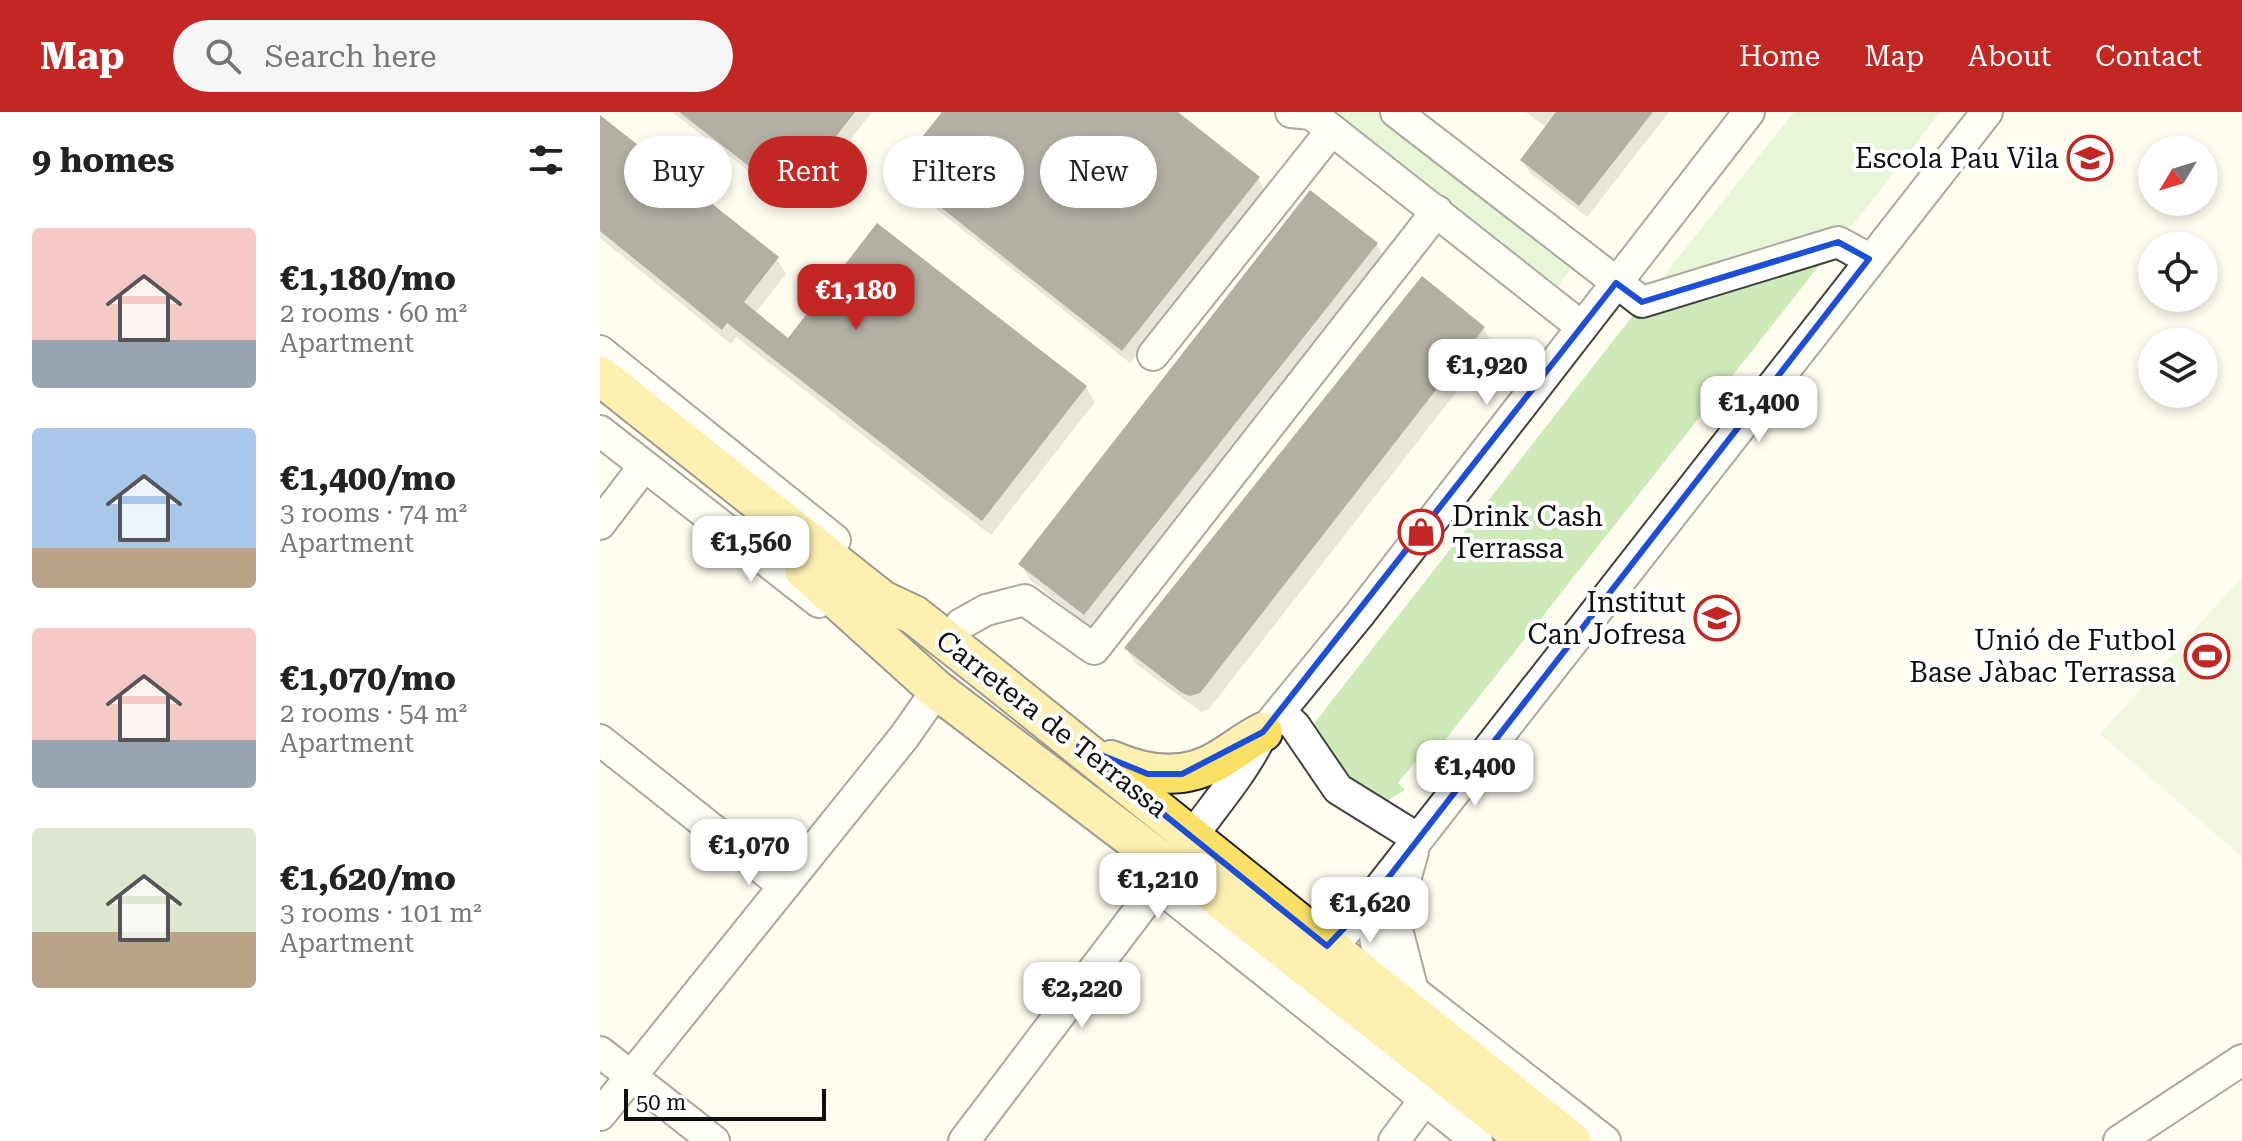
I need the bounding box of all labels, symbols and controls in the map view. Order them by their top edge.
search box [173,20,733,92]
text: Map [40,34,125,78]
icon: search [201,34,245,78]
text: Search here [265,39,437,74]
text: Home [1739,40,1820,73]
text: Map [1864,40,1924,73]
text: About [1968,40,2051,73]
text: Contact [2095,40,2202,73]
school or university icon: Escola Pau Vila [2066,134,2114,182]
chip: Buy [624,136,732,208]
chip: Rent [748,136,867,208]
chip: Filters [883,136,1024,208]
chip: New [1040,136,1157,208]
north arrow [2138,136,2218,216]
map controls [2138,136,2218,408]
icon: filters [524,138,568,182]
text: 9 homes [32,140,175,180]
place label: Escola Pau Vila [1855,142,2059,175]
button: locate [2138,232,2218,312]
text: €1,180/mo [280,258,456,298]
icon: home [96,260,192,356]
pin: €1,180 [791,264,921,332]
text: €1,180 [815,275,897,305]
text: 2 rooms · 60 m² [280,298,467,328]
text: Apartment [280,328,414,358]
button: layers [2138,328,2218,408]
pin: €1,920 [1422,339,1552,407]
text: €1,920 [1446,350,1528,380]
pin: €1,400 [1694,376,1824,444]
text: €1,400 [1718,387,1800,417]
text: €1,400/mo [280,458,456,498]
icon: home [96,460,192,556]
text: 3 rooms · 74 m² [280,498,467,528]
place label: Drink Cash Terrassa [1452,500,1603,565]
shop icon: Drink Cash Terrassa [1397,508,1445,556]
pin: €1,560 [686,516,816,584]
text: €1,560 [710,527,792,557]
text: Apartment [280,528,414,558]
place label: Institut Can Jofresa [1528,586,1686,651]
school or university icon: Institut Can Jofresa [1693,594,1741,642]
street label: Carretera de Terrassa [930,623,1174,825]
place label: Unió de Futbol Base Jàbac Terrassa [1909,624,2176,689]
sports icon: Unió de Futbol Base Jàbac Terrassa [2183,632,2231,680]
text: €1,070/mo [280,658,456,698]
icon: home [96,660,192,756]
text: 2 rooms · 54 m² [280,698,467,728]
text: Apartment [280,728,414,758]
pin: €1,400 [1410,740,1540,808]
text: €1,400 [1434,751,1516,781]
pin: €1,070 [684,819,814,887]
text: €1,070 [708,830,790,860]
pin: €1,210 [1093,853,1223,921]
text: €1,620/mo [280,858,456,898]
icon: home [96,860,192,956]
text: €1,210 [1117,864,1199,894]
pin: €1,620 [1305,877,1435,945]
text: €1,620 [1329,888,1411,918]
text: 3 rooms · 101 m² [280,898,482,928]
text: Apartment [280,928,414,958]
pin: €2,220 [1017,962,1147,1030]
text: €2,220 [1041,973,1123,1003]
scale bar [624,1085,826,1121]
text: 50 m [636,1090,686,1115]

